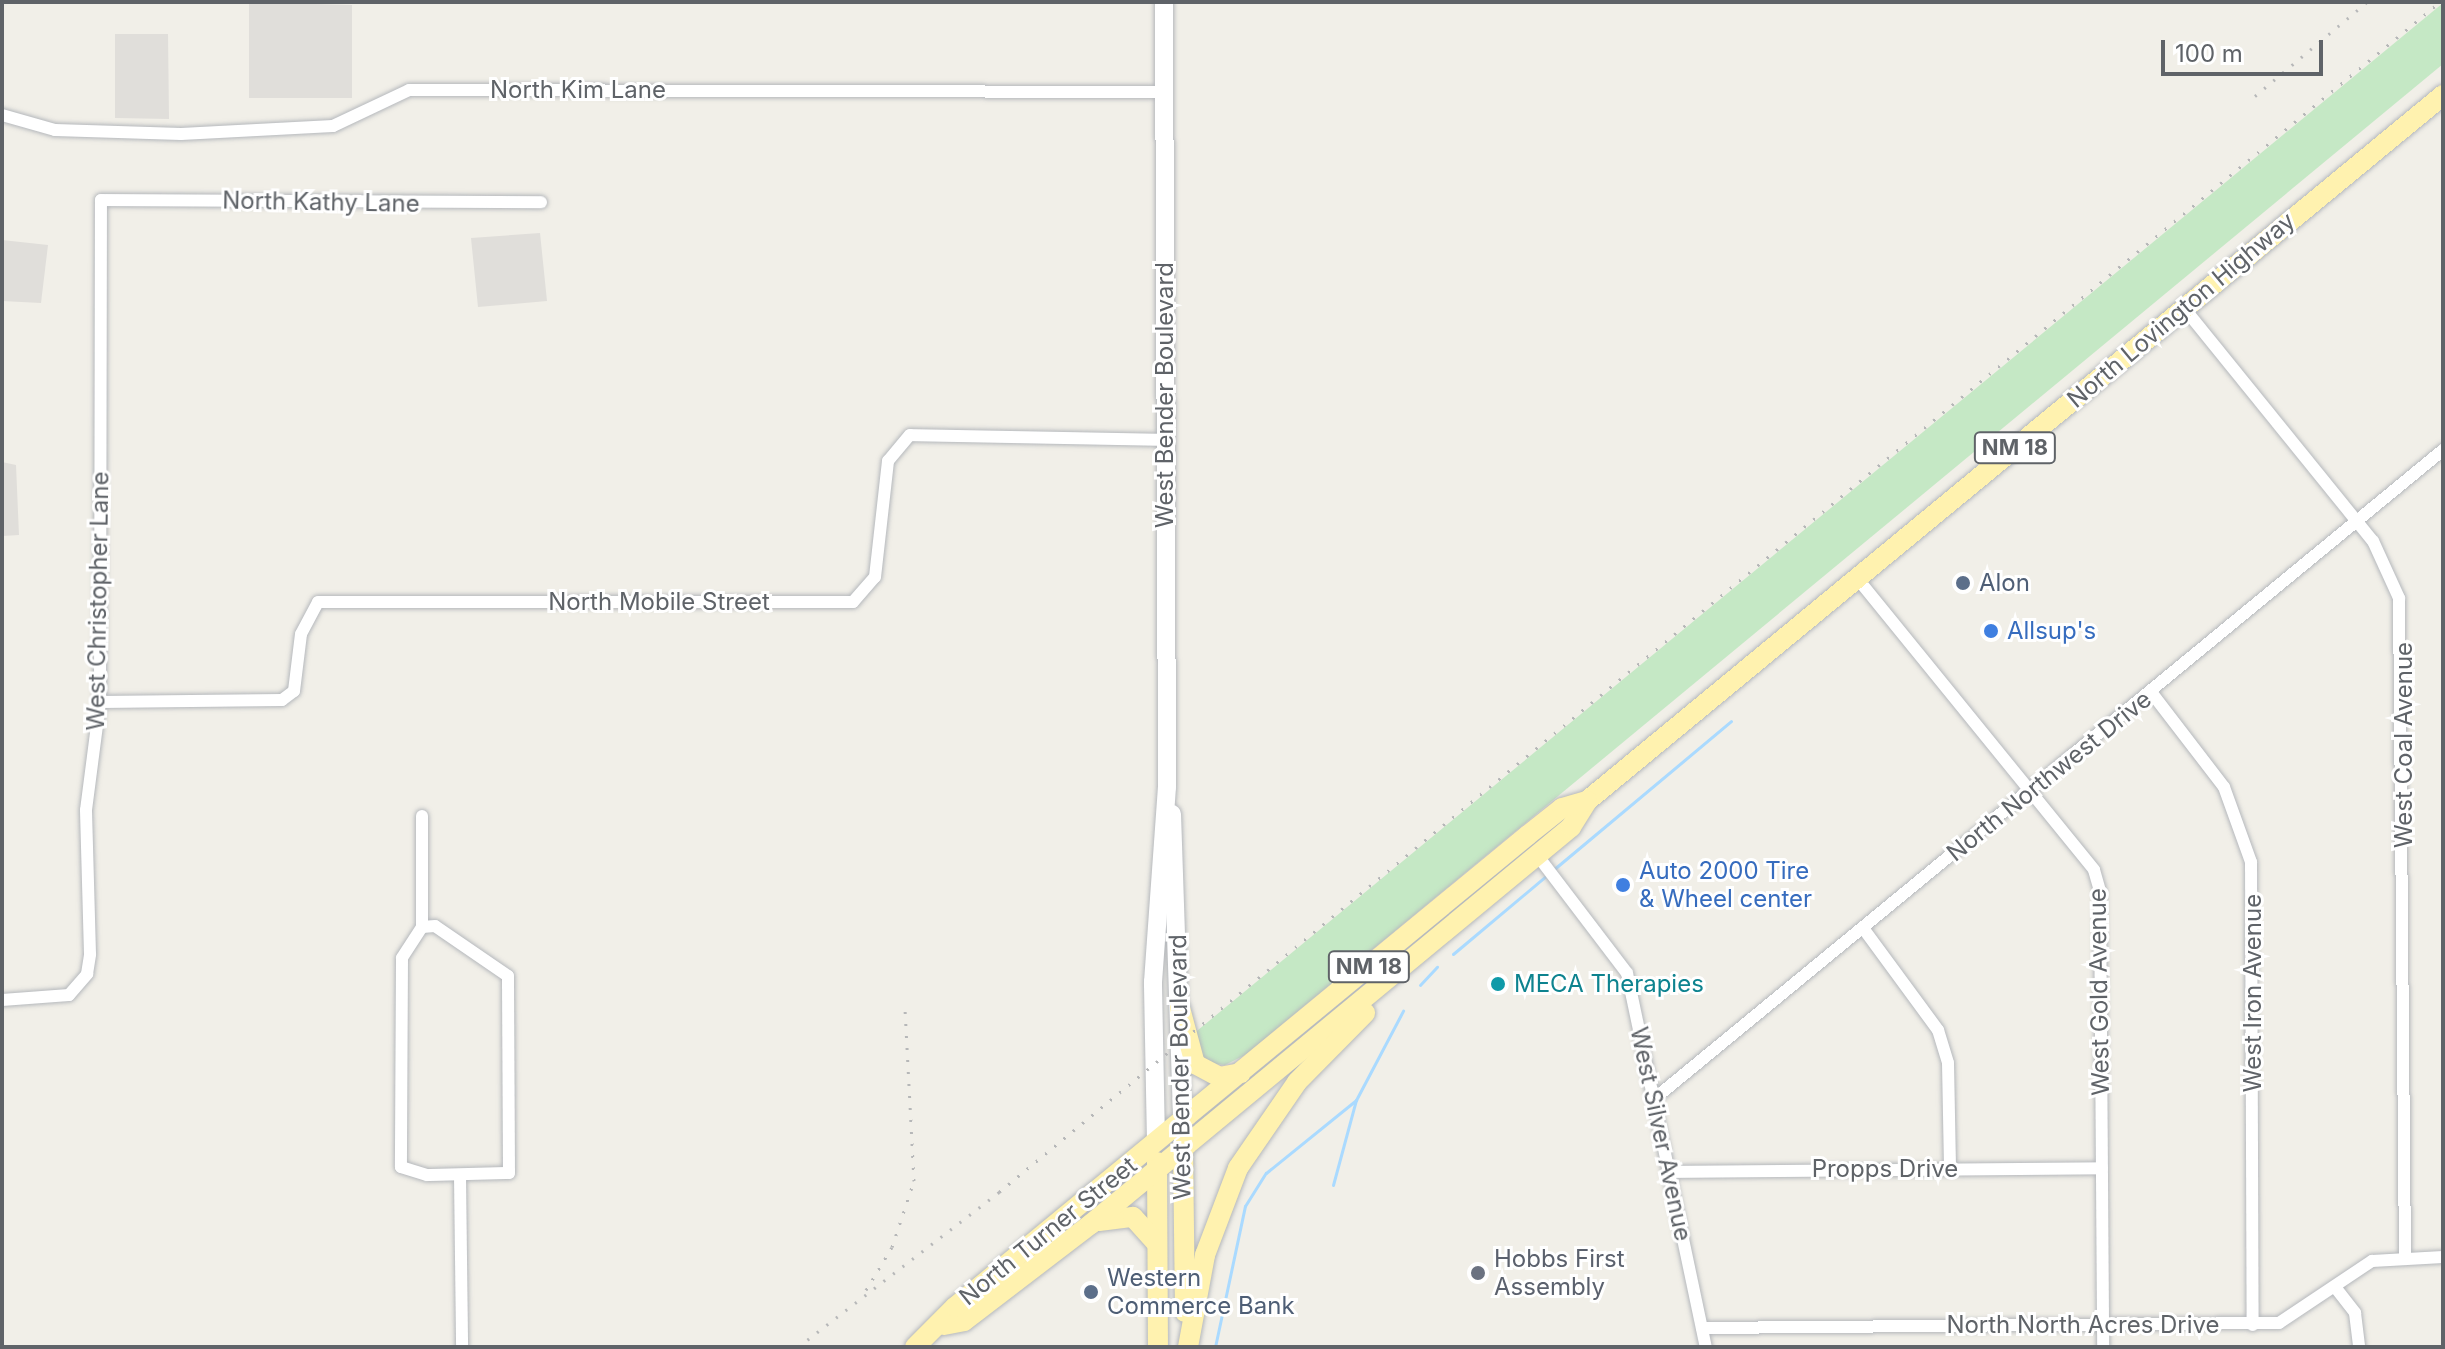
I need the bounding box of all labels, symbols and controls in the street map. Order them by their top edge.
scale bar [2165,24,2327,74]
text: 100 m [2175,39,2243,68]
street label: North Kim Lane [490,76,666,104]
street label: North Kathy Lane [222,186,420,218]
street label: North Lovington Highway [2061,206,2301,414]
street label: West Bender Boulevard [1151,262,1179,528]
road number: NM 18 [1973,430,2057,466]
street label: West Christopher Lane [81,471,115,731]
place label: Alon [1979,569,2030,597]
marker: Alon [1954,574,1972,592]
street label: North Mobile Street [548,588,770,616]
place label: Allsup's [2007,617,2096,645]
marker: Allsup's [1982,622,2000,640]
street label: West Coal Avenue [2390,642,2418,848]
street label: North Northwest Drive [1941,685,2157,867]
place label: Auto 2000 Tire & Wheel center [1639,857,1812,913]
marker: Auto 2000 Tire & Wheel center [1614,876,1632,894]
street label: West Gold Avenue [2083,888,2115,1096]
street label: West Iron Avenue [2239,894,2267,1092]
street label: West Bender Boulevard [1163,934,1197,1200]
road number: NM 18 [1327,949,1411,985]
place label: MECA Therapies [1514,970,1704,998]
marker: MECA Therapies [1489,975,1507,993]
street label: West Silver Avenue [1624,1024,1698,1244]
street label: North Turner Street [954,1151,1142,1311]
street label: Propps Drive [1812,1155,1958,1183]
place label: Hobbs First Assembly [1494,1245,1625,1301]
place label: Western Commerce Bank [1107,1264,1295,1320]
marker: Hobbs First Assembly [1469,1264,1487,1282]
marker: Western Commerce Bank [1082,1283,1100,1301]
street label: North North Acres Drive [1946,1311,2220,1339]

